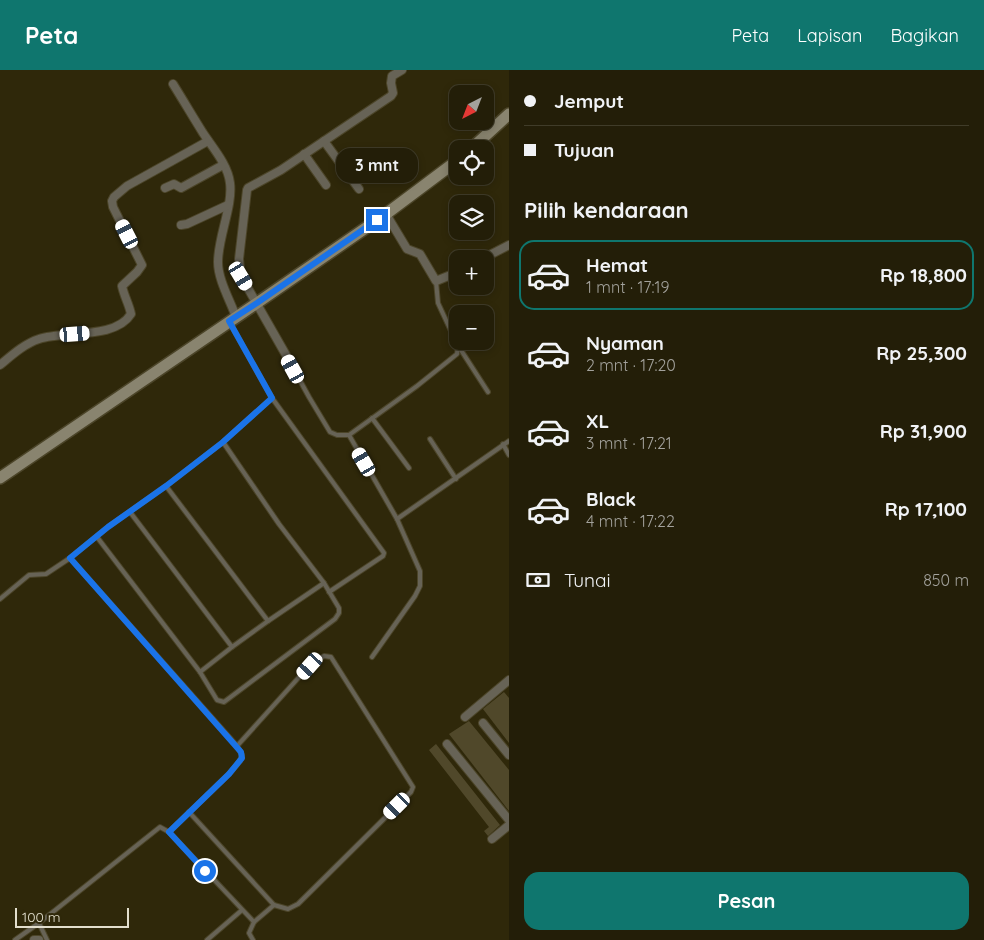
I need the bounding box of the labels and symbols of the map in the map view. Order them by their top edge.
north arrow [449,85,494,130]
callout: 3 mnt [336,148,418,182]
route end [366,209,388,231]
car [113,217,140,251]
car [226,259,255,293]
car [59,325,90,343]
car [279,352,306,386]
car [350,445,377,479]
car [294,650,325,682]
car [381,790,412,822]
route start [194,860,216,882]
scale bar [15,905,129,928]

